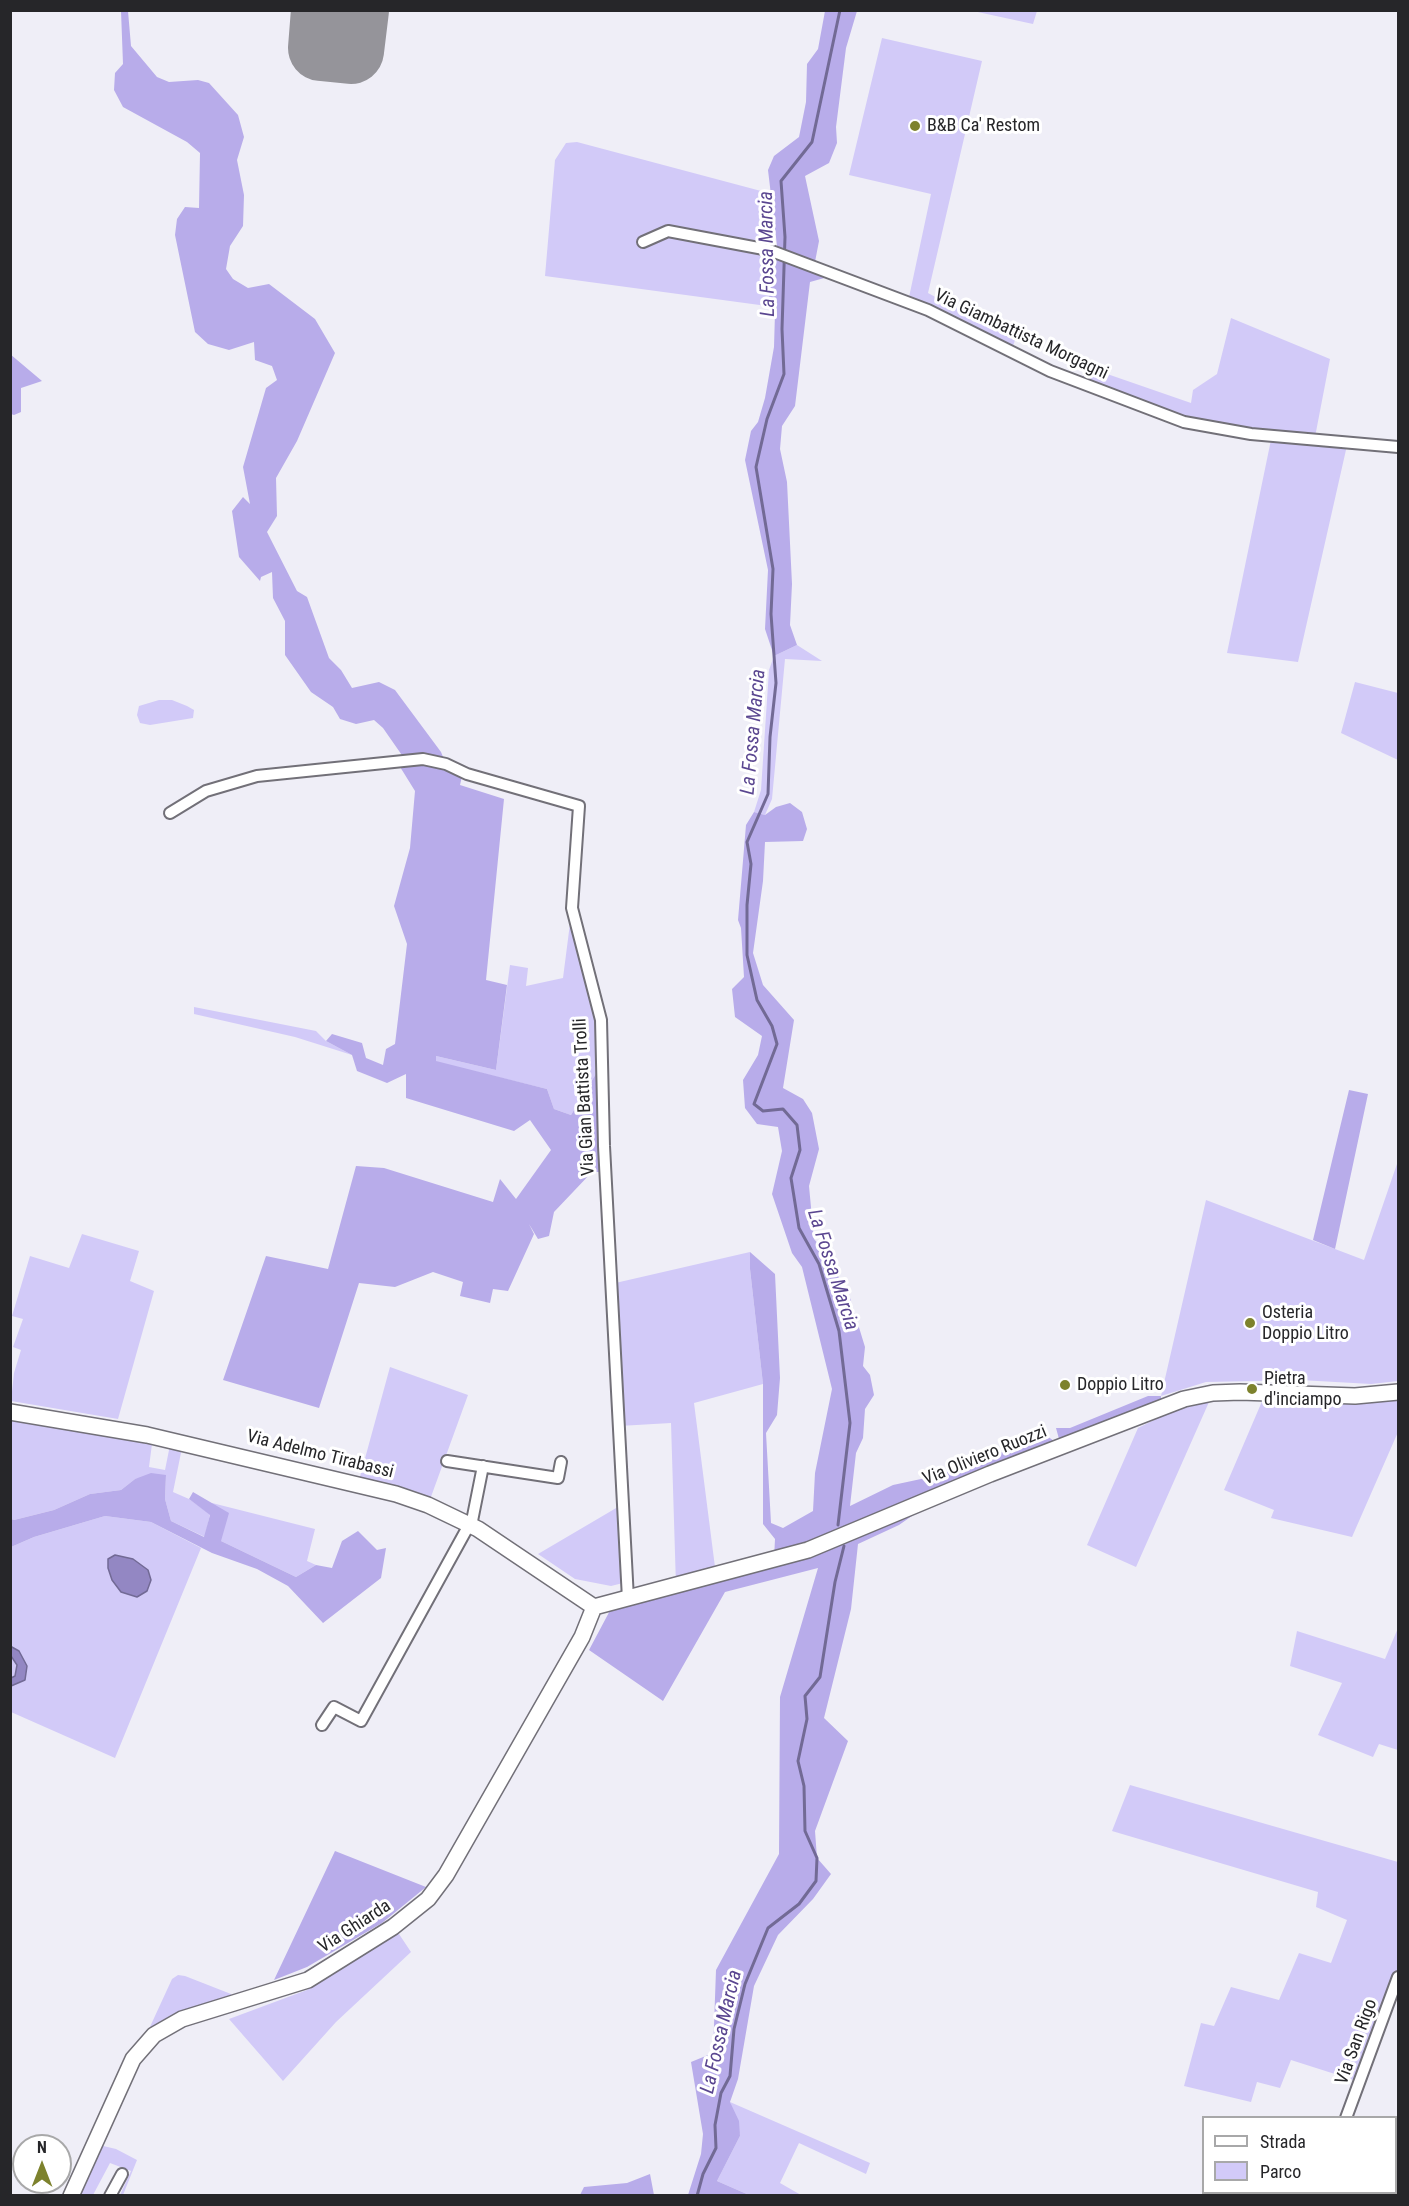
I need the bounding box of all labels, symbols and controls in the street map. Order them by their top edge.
place label: B&B Ca' Restom [927,115,1040,137]
marker: B&B Ca' Restom [908,119,922,133]
water label: La Fossa Marcia [755,191,781,317]
street label: Via Giambattista Morgagni [930,285,1112,385]
water label: La Fossa Marcia [737,668,771,796]
street label: Via Gian Battista Trolli [570,1017,600,1177]
water label: La Fossa Marcia [801,1206,863,1334]
place label: Osteria Doppio Litro [1262,1302,1349,1344]
marker: Osteria Doppio Litro [1243,1316,1257,1330]
place label: Pietra d'inciampo [1264,1368,1341,1410]
place label: Doppio Litro [1077,1374,1164,1396]
marker: Doppio Litro [1058,1378,1072,1392]
marker: Pietra d'inciampo [1245,1382,1259,1396]
street label: Via Oliviero Ruozzi [920,1421,1050,1491]
street label: Via Adelmo Tirabassi [244,1426,396,1484]
street label: Via Ghiarda [315,1896,395,1958]
water label: La Fossa Marcia [696,1968,748,2096]
street label: Via San Rigo [1332,1996,1382,2088]
legend [1202,2116,1397,2194]
text: Strada [1260,2131,1306,2152]
north arrow [12,2134,72,2194]
text: N [37,2138,47,2157]
text: Parco [1260,2161,1301,2182]

